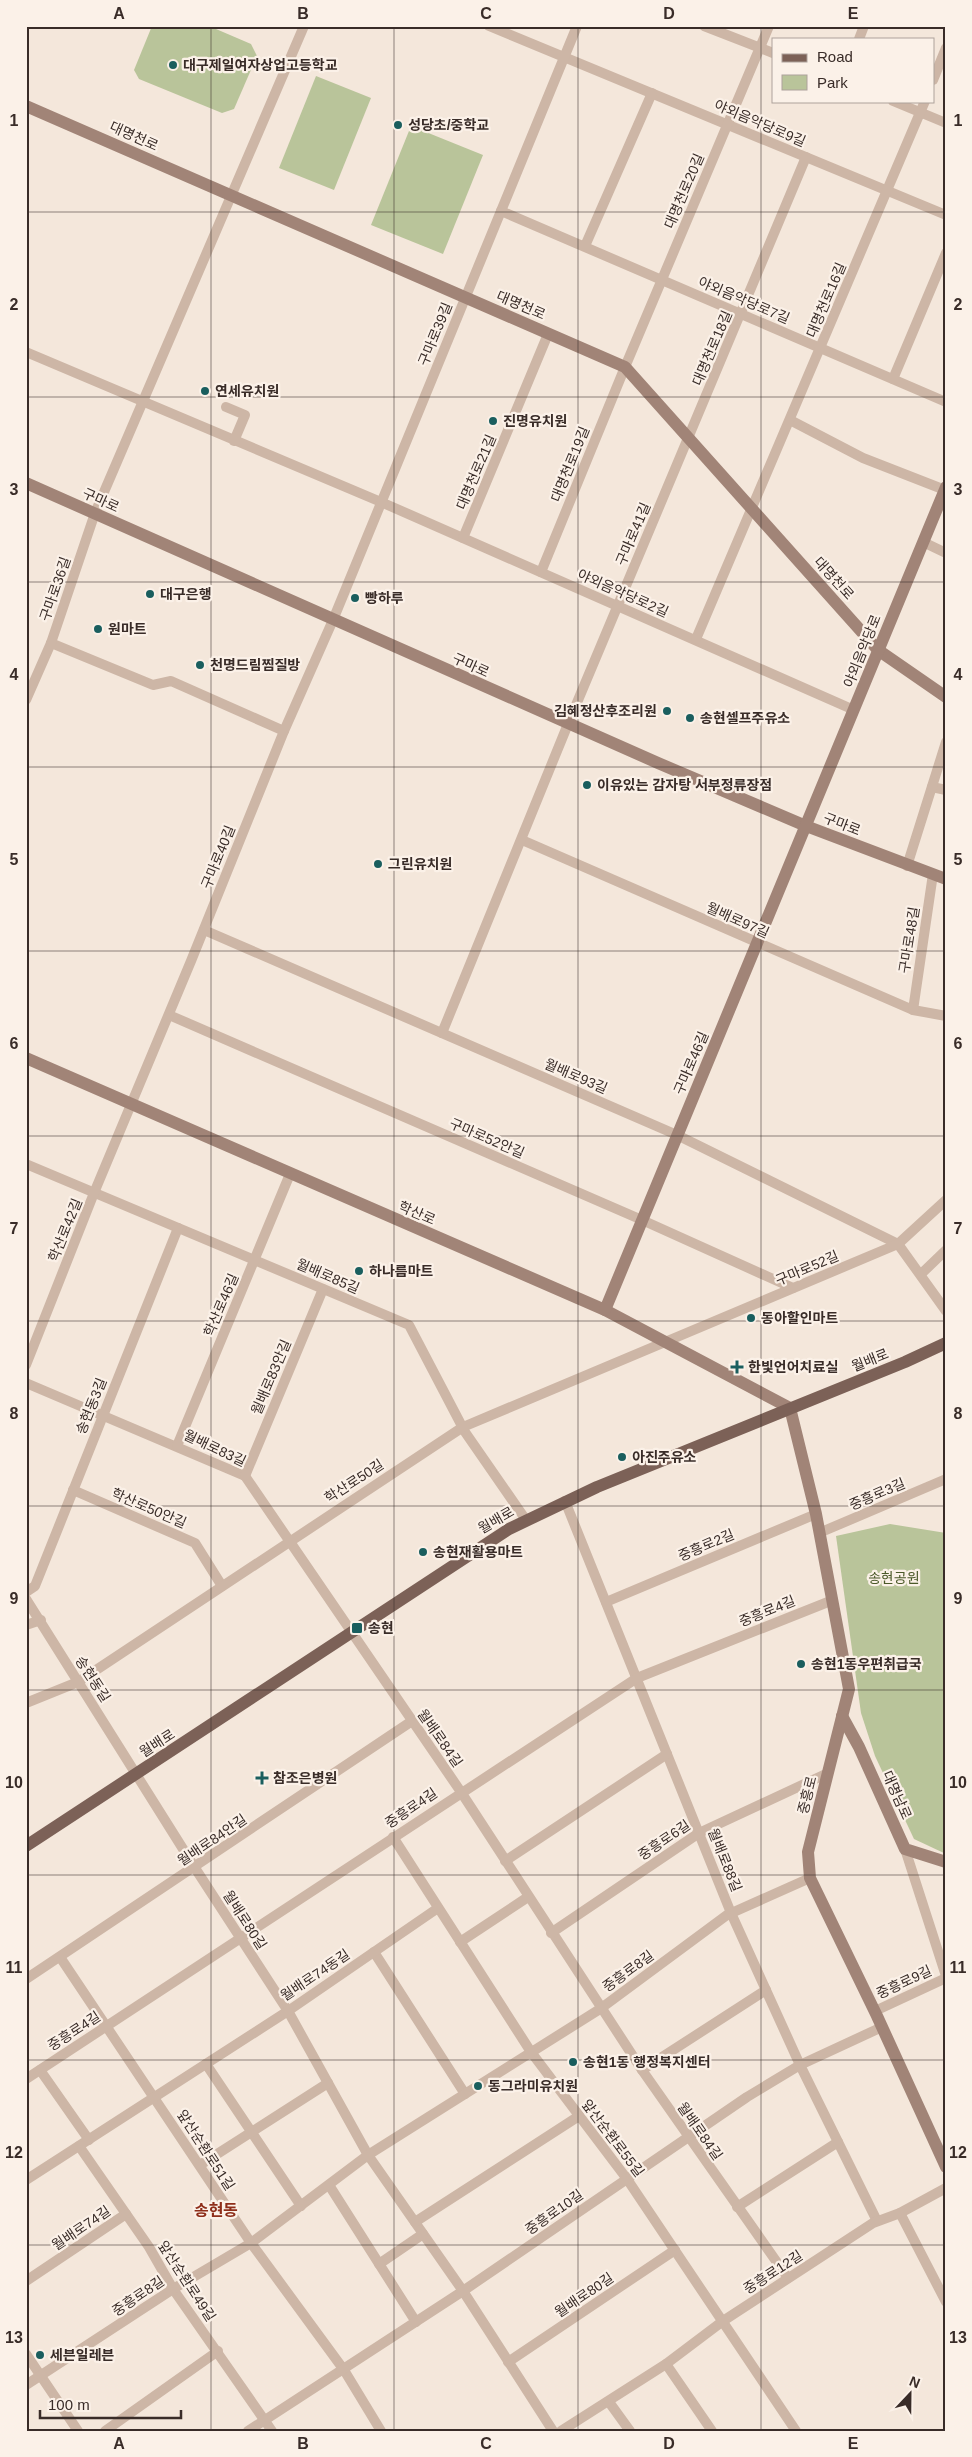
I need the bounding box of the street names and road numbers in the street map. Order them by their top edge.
street label: 야외음악당로9길 [712,96,808,150]
street label: 대명천로 [107,118,161,154]
street label: 대명천로20길 [661,151,707,231]
street label: 대명천로16길 [803,260,849,340]
street label: 야외음악당로7길 [696,273,792,327]
street label: 대명천로 [494,288,548,322]
street label: 구마로39길 [415,300,455,368]
street label: 대명천로18길 [689,308,735,388]
street label: 대명천로19길 [548,424,592,504]
street label: 대명천로21길 [453,432,499,512]
street label: 구마로 [80,485,122,515]
street label: 구마로41길 [613,500,653,568]
street label: 대명천로 [811,553,857,603]
street label: 구마로36길 [37,555,73,623]
street label: 야외음악당로2길 [575,566,671,620]
street label: 야외음악당로 [840,612,884,690]
street label: 구마로 [450,650,492,680]
street label: 구마로 [821,810,863,838]
street label: 구마로40길 [198,823,238,891]
street label: 월배로97길 [704,899,772,941]
street label: 구마로48길 [896,906,922,974]
street label: 구마로46길 [671,1029,711,1097]
street label: 월배로93길 [542,1056,610,1096]
street label: 구마로52안길 [447,1115,527,1161]
street label: 학산로42길 [45,1196,85,1264]
street label: 학산로 [396,1198,438,1228]
street label: 구마로52길 [773,1248,841,1288]
street label: 월배로85길 [294,1256,362,1296]
street label: 학산로46길 [201,1271,241,1339]
street label: 월배로83안길 [248,1337,294,1417]
street label: 월배로 [849,1345,891,1375]
street label: 송현동3길 [72,1376,110,1436]
street label: 월배로83길 [181,1427,249,1469]
street label: 학산로50길 [322,1456,386,1506]
street label: 중흥로3길 [847,1475,907,1513]
street label: 학산로50안길 [109,1485,189,1531]
street label: 월배로 [475,1503,517,1537]
street label: 중흥로2길 [676,1526,736,1564]
street label: 중흥로4길 [737,1592,797,1630]
street label: 송현동길 [72,1653,114,1705]
street label: 월배로84길 [414,1706,466,1770]
street label: 월배로 [136,1726,178,1760]
street label: 대명남로 [879,1768,915,1822]
street label: 중흥로 [795,1774,819,1816]
street label: 중흥로4길 [382,1785,440,1831]
street label: 월배로84안길 [174,1811,250,1869]
street label: 중흥로6길 [635,1817,693,1863]
street label: 월배로88길 [705,1826,745,1894]
street label: 월배로80길 [220,1888,270,1952]
street label: 월배로74동길 [277,1946,353,2004]
street label: 중흥로8길 [599,1947,657,1995]
street label: 중흥로9길 [874,1962,934,2002]
street label: 중흥로4길 [45,2008,103,2054]
street label: 앞산순환로55길 [579,2096,647,2180]
street label: 월배로84길 [674,2099,726,2163]
street label: 앞산순환로51길 [174,2107,238,2193]
street label: 중흥로10길 [522,2186,586,2238]
street label: 월배로74길 [49,2203,113,2253]
street label: 앞산순환로49길 [155,2238,219,2324]
street label: 중흥로12길 [741,2247,805,2297]
street label: 월배로80길 [552,2270,616,2320]
street label: 중흥로8길 [109,2273,167,2319]

